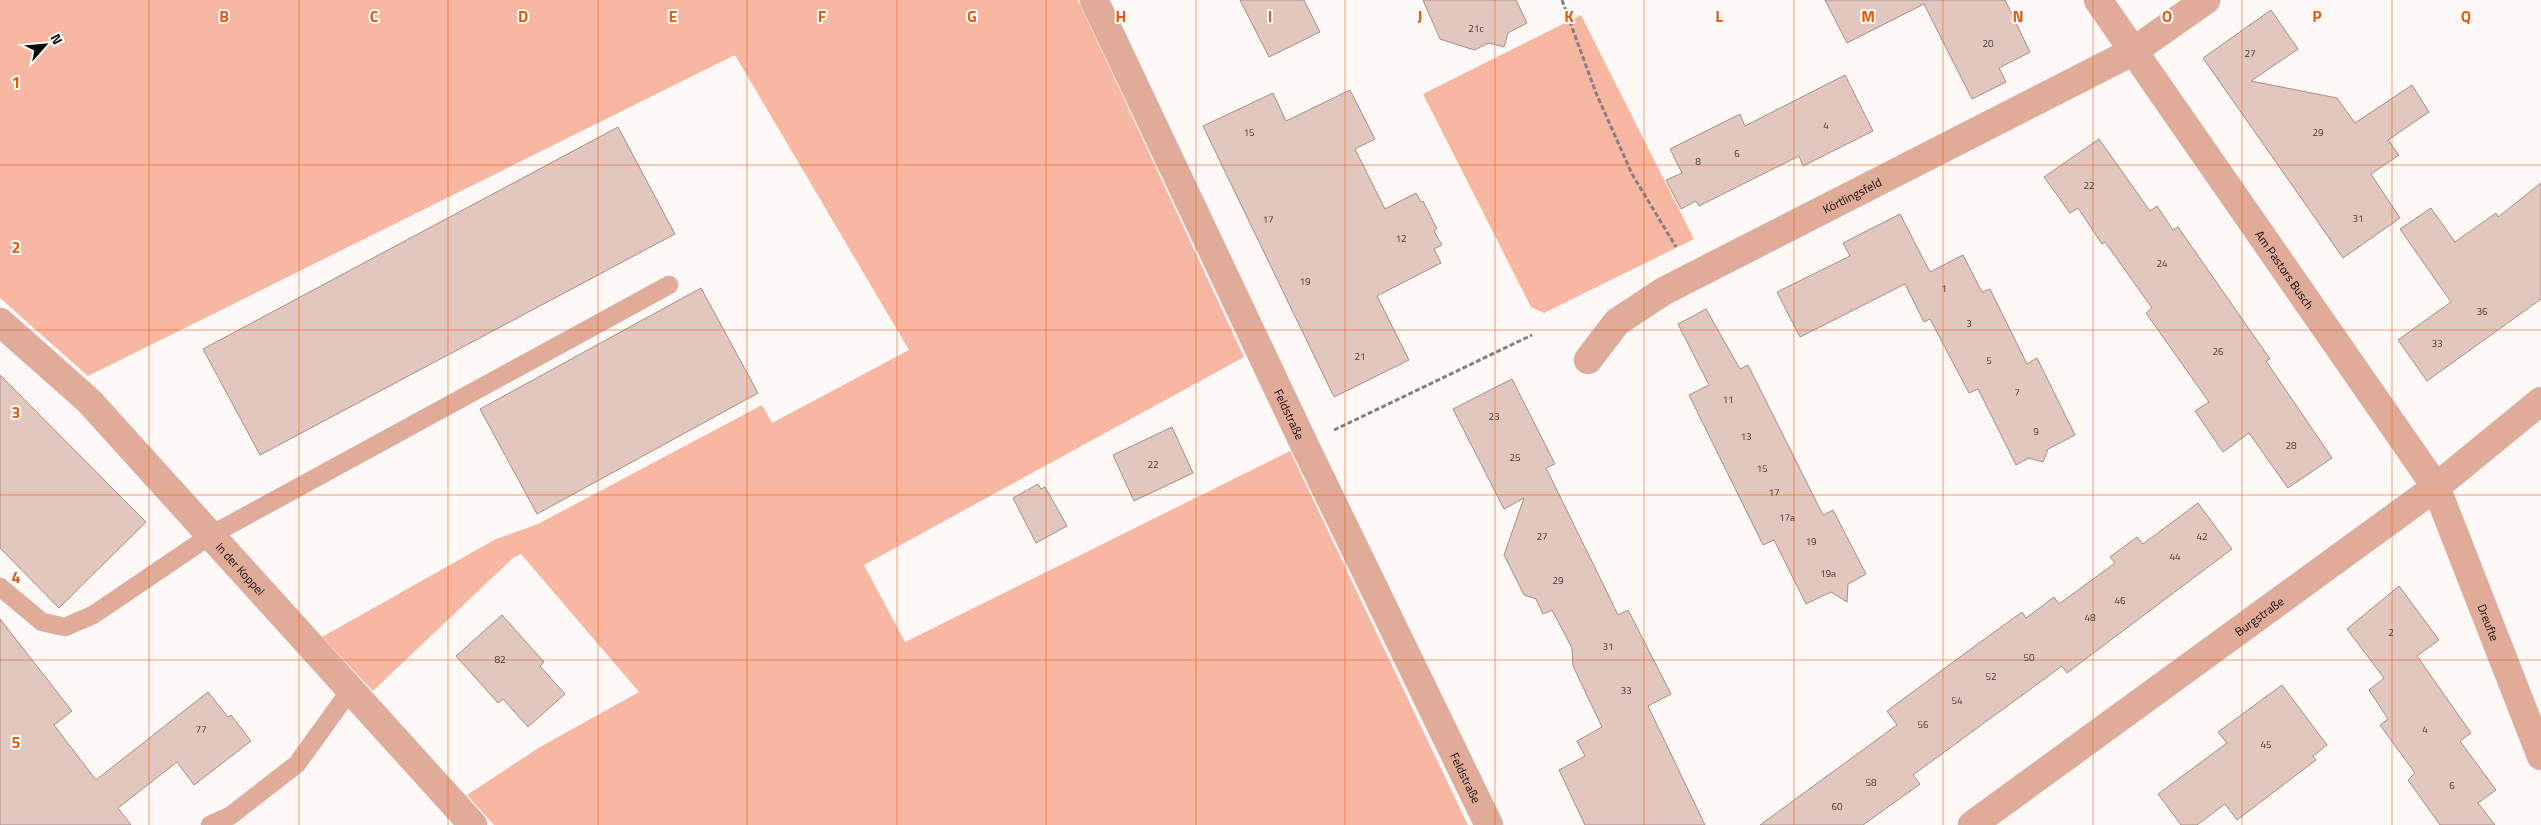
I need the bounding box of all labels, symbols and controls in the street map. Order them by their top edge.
text: B [219,4,229,28]
text: C [370,4,379,28]
text: D [518,4,528,28]
text: E [669,4,678,28]
text: F [818,4,827,28]
text: G [967,4,977,28]
text: H [1116,4,1126,28]
text: I [1268,4,1272,28]
text: J [1418,4,1422,28]
text: K [1564,4,1574,28]
text: L [1715,4,1723,28]
text: M [1861,4,1875,28]
text: N [2012,4,2024,28]
text: O [2162,4,2172,28]
text: P [2312,4,2322,28]
text: Q [2461,4,2471,28]
north arrow [20,20,70,70]
house number: 21c [1468,21,1484,36]
text: N [45,30,69,48]
house number: 20 [1982,36,1994,51]
house number: 27 [2244,46,2256,61]
text: 1 [12,70,20,94]
house number: 4 [1823,118,1829,133]
house number: 15 [1243,125,1255,140]
house number: 29 [2312,125,2324,140]
house number: 6 [1734,146,1740,161]
house number: 8 [1695,154,1701,169]
street label: Körtlingsfeld [1819,172,1885,218]
house number: 22 [2083,178,2095,193]
house number: 31 [2352,211,2364,226]
house number: 17 [1262,212,1274,227]
street label: Am Pastors Busch [2251,226,2319,313]
house number: 12 [1395,231,1407,246]
text: 2 [12,235,20,259]
house number: 24 [2156,256,2168,271]
house number: 19 [1299,274,1311,289]
house number: 1 [1941,281,1947,296]
house number: 36 [2476,304,2488,319]
house number: 3 [1966,316,1972,331]
house number: 33 [2431,336,2443,351]
house number: 26 [2212,344,2224,359]
house number: 21 [1354,349,1366,364]
house number: 5 [1986,353,1992,368]
street label: Feldstraße [1270,385,1310,443]
house number: 7 [2014,385,2020,400]
house number: 11 [1722,392,1734,407]
text: 3 [12,400,20,424]
house number: 23 [1488,409,1500,424]
house number: 9 [2033,424,2039,439]
house number: 13 [1740,429,1752,444]
house number: 28 [2285,438,2297,453]
house number: 25 [1509,450,1521,465]
house number: 22 [1147,457,1159,472]
house number: 15 [1756,461,1768,476]
house number: 17 [1768,485,1780,500]
house number: 17a [1779,510,1795,525]
house number: 27 [1536,529,1548,544]
house number: 42 [2196,529,2208,544]
house number: 19 [1805,534,1817,549]
street label: In der Koppel [212,538,270,599]
house number: 44 [2169,549,2181,564]
text: 4 [12,565,21,589]
house number: 19a [1820,566,1836,581]
house number: 29 [1552,573,1564,588]
street label: Burgstraße [2230,592,2288,640]
house number: 46 [2114,593,2126,608]
street label: Dreufte [2473,601,2505,644]
house number: 48 [2084,610,2096,625]
house number: 2 [2388,625,2394,640]
house number: 31 [1602,639,1614,654]
house number: 50 [2023,650,2035,665]
house number: 82 [494,652,506,667]
house number: 52 [1985,669,1997,684]
house number: 33 [1620,683,1632,698]
house number: 54 [1951,693,1963,708]
house number: 56 [1917,717,1929,732]
house number: 77 [195,722,207,737]
house number: 4 [2422,722,2428,737]
text: 5 [12,730,21,754]
house number: 45 [2260,737,2272,752]
street label: Feldstraße [1446,749,1486,806]
house number: 58 [1865,775,1877,790]
house number: 6 [2449,778,2455,793]
house number: 60 [1831,799,1843,814]

